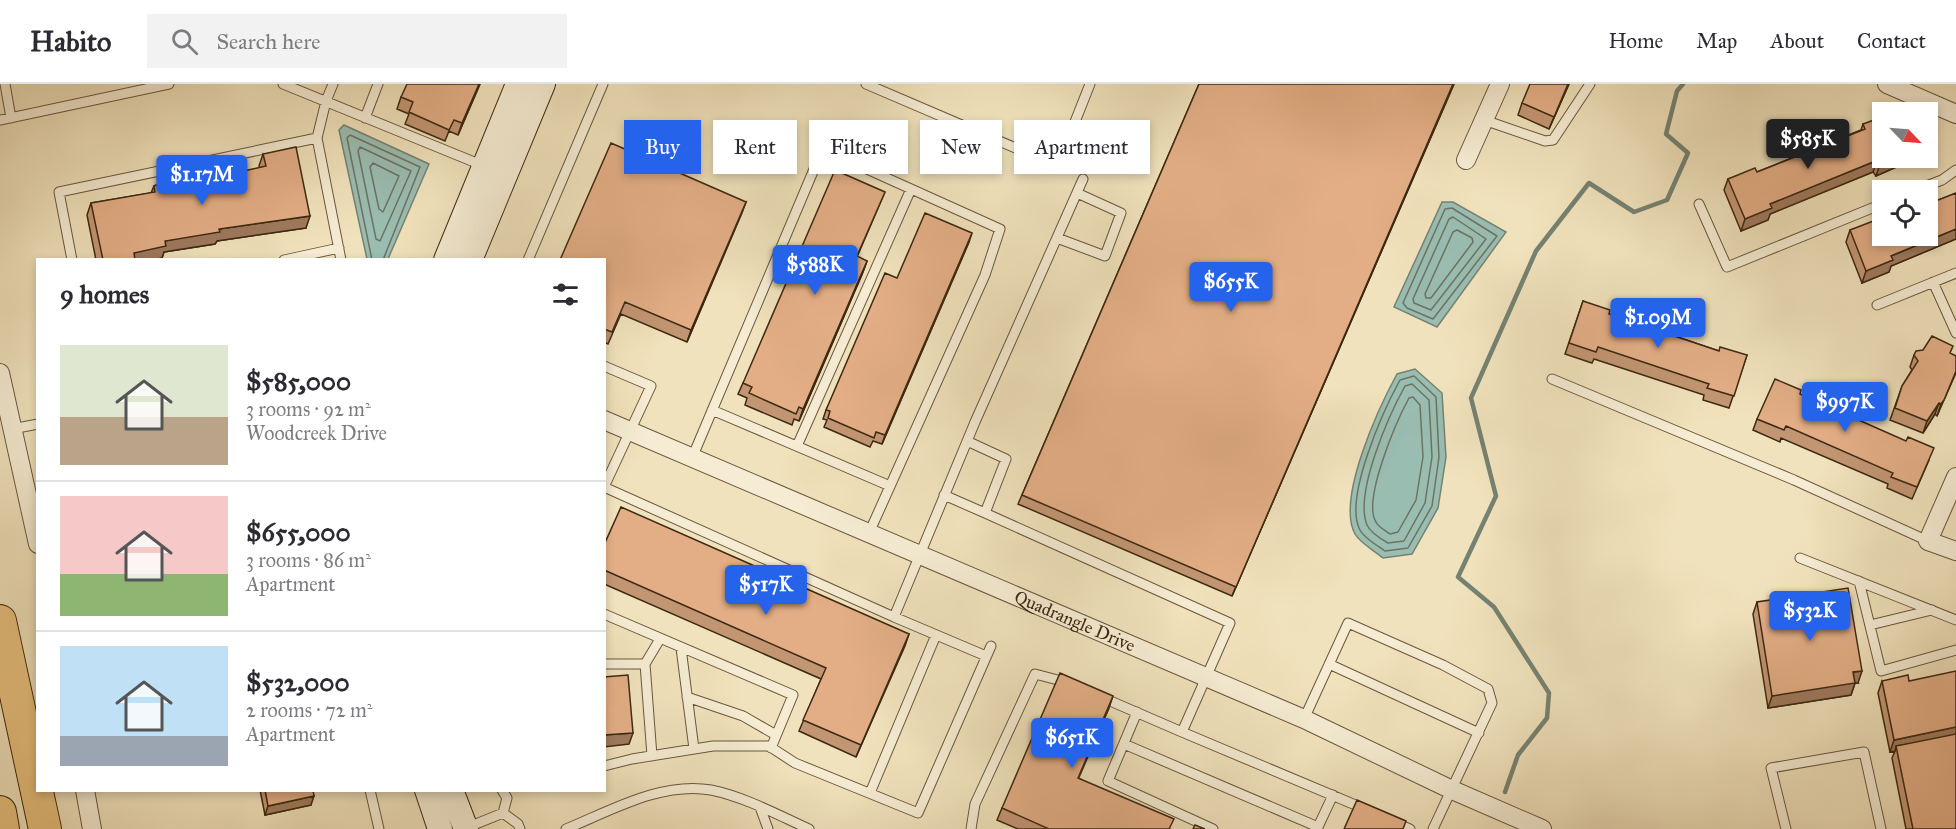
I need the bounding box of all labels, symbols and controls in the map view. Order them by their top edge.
search box [147,14,567,68]
text: Habito [30,24,111,59]
icon: search [168,25,201,58]
text: Search here [216,28,320,55]
text: Home [1608,28,1663,54]
text: Map [1696,28,1737,54]
text: About [1770,28,1824,54]
text: Contact [1857,28,1926,54]
north arrow [1872,102,1938,168]
map controls [1872,102,1938,246]
pin: $585K [1766,119,1850,170]
chip: Buy [624,120,701,174]
chip: Rent [713,120,797,174]
chip: Filters [809,120,908,174]
chip: New [920,120,1002,174]
chip: Apartment [1014,120,1150,174]
text: $585K [1780,126,1836,150]
pin: $1.17M [153,155,251,206]
text: $1.17M [170,162,234,186]
button: locate [1872,180,1938,246]
pin: $588K [773,245,857,296]
text: $588K [787,252,843,276]
pin: $655K [1189,262,1273,313]
text: $655K [1203,269,1259,293]
text: 9 homes [60,278,149,310]
icon: filters [549,278,582,311]
pin: $1.09M [1609,298,1707,349]
text: $1.09M [1624,305,1692,329]
text: $585,000 [246,365,351,397]
icon: home [108,369,180,441]
pin: $997K [1803,382,1887,433]
text: $997K [1816,389,1874,413]
text: 3 rooms · 92 m² [246,397,371,421]
text: Woodcreek Drive [246,421,387,445]
text: $655,000 [246,516,351,548]
icon: home [108,520,180,592]
text: 3 rooms · 86 m² [246,548,371,572]
pin: $517K [724,565,808,616]
text: Apartment [246,572,335,596]
text: $517K [739,572,793,596]
street label: Quadrangle Drive [1011,586,1139,657]
pin: $532K [1768,591,1852,642]
text: $532K [1783,598,1837,622]
text: $532,000 [246,666,350,698]
icon: home [108,670,180,742]
text: 2 rooms · 72 m² [246,698,373,722]
pin: $651K [1030,718,1114,769]
text: Apartment [246,722,335,746]
text: $651K [1045,725,1099,749]

